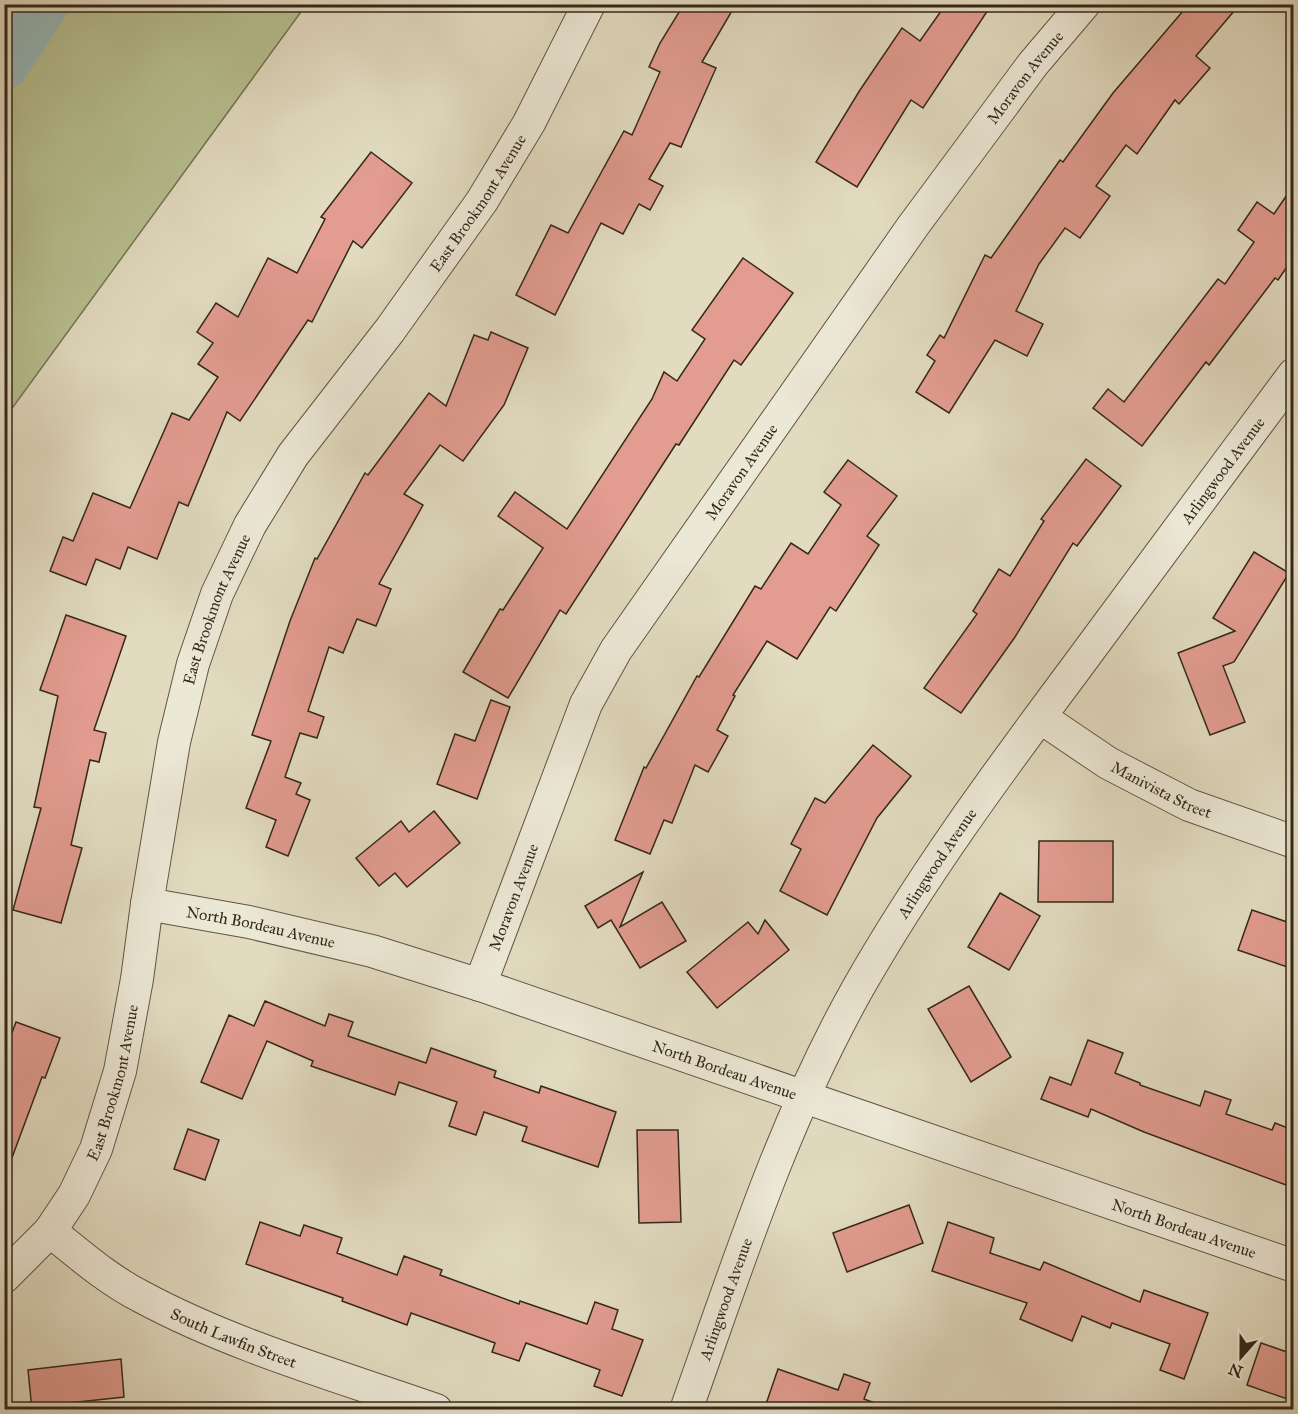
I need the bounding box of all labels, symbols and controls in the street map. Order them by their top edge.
street label: Moravon Avenue [983,27,1067,128]
street label: East Brookmont Avenue [426,131,530,275]
street label: Arlingwood Avenue [1176,413,1269,528]
street label: Moravon Avenue [701,420,782,524]
street label: East Brookmont Avenue [179,531,255,687]
street label: Manivista Street [1108,757,1215,822]
street label: Arlingwood Avenue [893,804,981,923]
street label: Moravon Avenue [485,841,543,953]
street label: North Bordeau Avenue [185,902,337,952]
street label: East Brookmont Avenue [83,1003,142,1164]
street label: North Bordeau Avenue [650,1036,800,1104]
street label: North Bordeau Avenue [1109,1195,1259,1262]
street label: Arlingwood Avenue [695,1235,756,1363]
street label: South Lawfin Street [168,1304,299,1372]
north arrow [1211,1327,1271,1387]
text: N [1226,1359,1246,1382]

